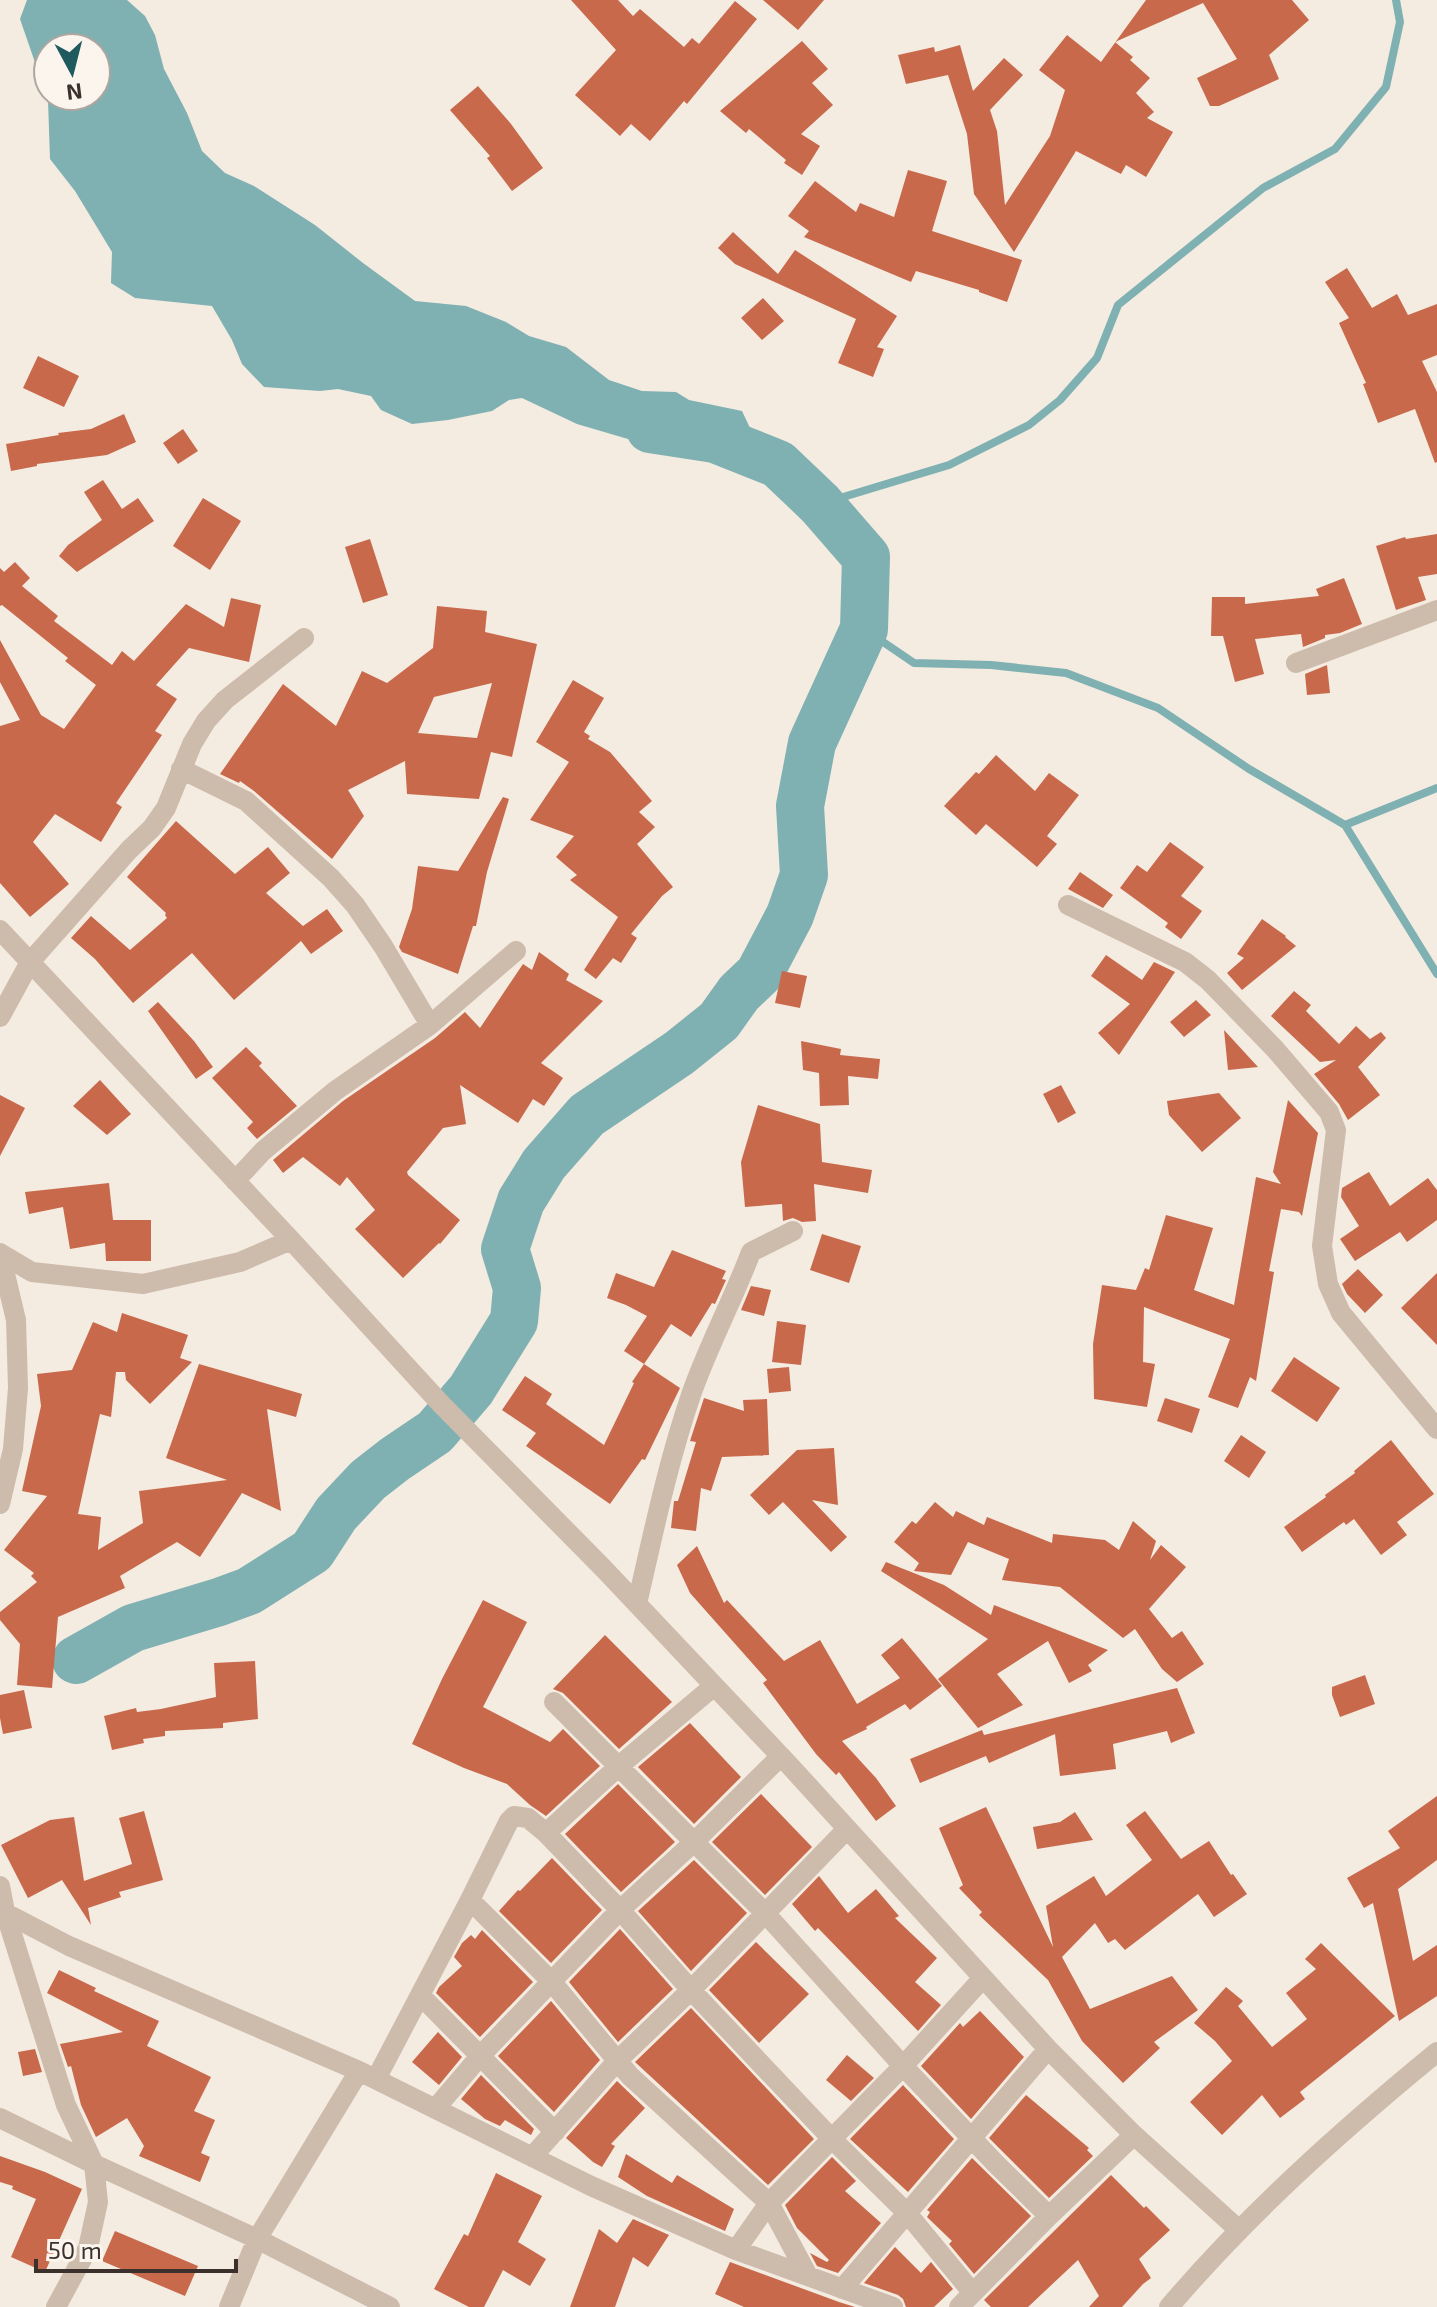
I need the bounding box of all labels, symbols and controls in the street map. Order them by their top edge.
north arrow [32,32,112,112]
text: N [65,79,84,107]
scale bar [36,2223,236,2273]
text: 50 m [48,2235,102,2264]

